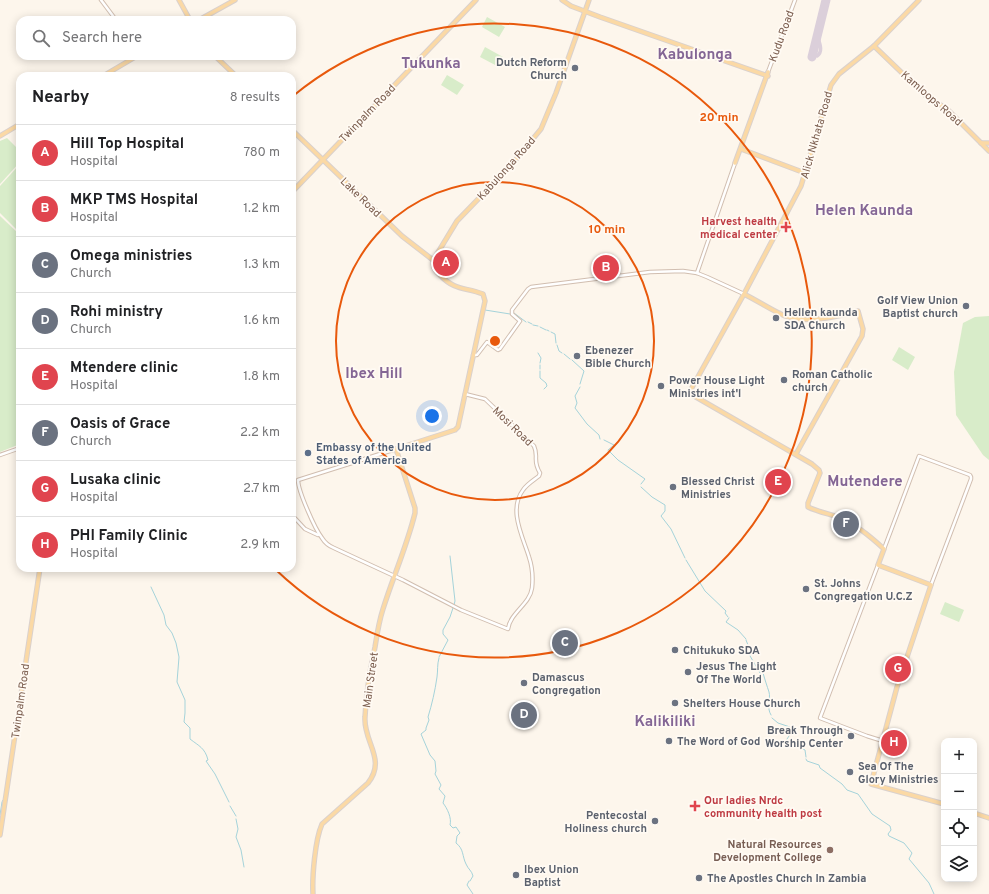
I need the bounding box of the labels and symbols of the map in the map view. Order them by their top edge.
street label: Kudu Road [766,9,798,64]
district label: Kabulonga [658,46,732,65]
district label: Tukunka [401,55,461,74]
place label: Dutch Reform Church [496,56,567,83]
marker: Dutch Reform Church [570,63,580,73]
street label: Kamloops Road [898,68,965,129]
street label: Twinpalm Road [337,82,399,146]
street label: Alick Nkhata Road [798,90,836,181]
text: 20 min [699,110,739,126]
street label: Kabulonga Road [475,134,539,203]
street label: Lake Road [337,175,384,221]
district label: Helen Kaunda [815,202,913,221]
place label: Harvest health medical center [700,215,777,242]
marker: Harvest health medical center [780,221,792,233]
text: 10 min [589,222,625,238]
pin: A [433,248,459,278]
pin: B [593,253,619,283]
place label: Golf View Union Baptist church [877,294,958,321]
marker: Golf View Union Baptist church [961,301,971,311]
place label: Hellen kaunda SDA Church [784,306,858,333]
marker: Hellen kaunda SDA Church [771,313,781,323]
centre of rings [488,334,502,348]
place label: Ebenezer Bible Church [585,344,651,371]
marker: Ebenezer Bible Church [572,351,582,361]
district label: Ibex Hill [345,365,403,384]
place label: Roman Catholic church [792,368,873,395]
place label: Power House Light Ministries int'l [669,374,765,401]
marker: Roman Catholic church [779,375,789,385]
marker: Power House Light Ministries int'l [656,381,666,391]
street label: Mosi Road [489,404,535,449]
your location [422,406,442,426]
place label: Embassy of the United States of America [316,441,431,468]
marker: Embassy of the United States of America [303,448,313,458]
pin: E [765,467,791,497]
district label: Mutendere [827,473,903,492]
place label: Blessed Christ Ministries [681,475,755,502]
marker: Blessed Christ Ministries [668,482,678,492]
pin: F [833,509,859,539]
place label: St. Johns Congregation U.C.Z [814,577,913,604]
marker: St. Johns Congregation U.C.Z [801,584,811,594]
pin: C [552,628,578,658]
place label: Chitukuko SDA [683,644,760,658]
marker: Chitukuko SDA [670,645,680,655]
street label: Main Street [360,651,382,709]
pin: G [885,654,911,684]
place label: Jesus The Light Of The World [696,660,777,687]
street label: Twinpalm Road [9,663,33,739]
marker: Jesus The Light Of The World [683,667,693,677]
place label: Damascus Congregation [532,671,601,698]
marker: Damascus Congregation [519,678,529,688]
place label: Shelters House Church [683,697,800,711]
marker: Shelters House Church [670,698,680,708]
pin: D [511,700,537,730]
district label: Kalikiliki [634,713,696,732]
place label: Break Through Worship Center [765,724,843,751]
pin: H [881,728,907,758]
marker: Break Through Worship Center [846,731,856,741]
place label: The Word of God [677,735,760,749]
marker: The Word of God [664,736,674,746]
place label: Sea Of The Glory Ministries [858,760,938,787]
marker: Sea Of The Glory Ministries [845,767,855,777]
place label: Our ladies Nrdc community health post [704,794,822,821]
marker: Our ladies Nrdc community health post [689,800,701,812]
place label: Pentecostal Holiness church [565,809,647,836]
marker: Pentecostal Holiness church [650,816,660,826]
place label: Natural Resources Development College [713,838,822,865]
marker: Natural Resources Development College [825,845,835,855]
place label: Ibex Union Baptist [524,863,579,890]
marker: Ibex Union Baptist [511,870,521,880]
place label: The Apostles Church In Zambia [707,872,866,886]
marker: The Apostles Church In Zambia [694,873,704,883]

